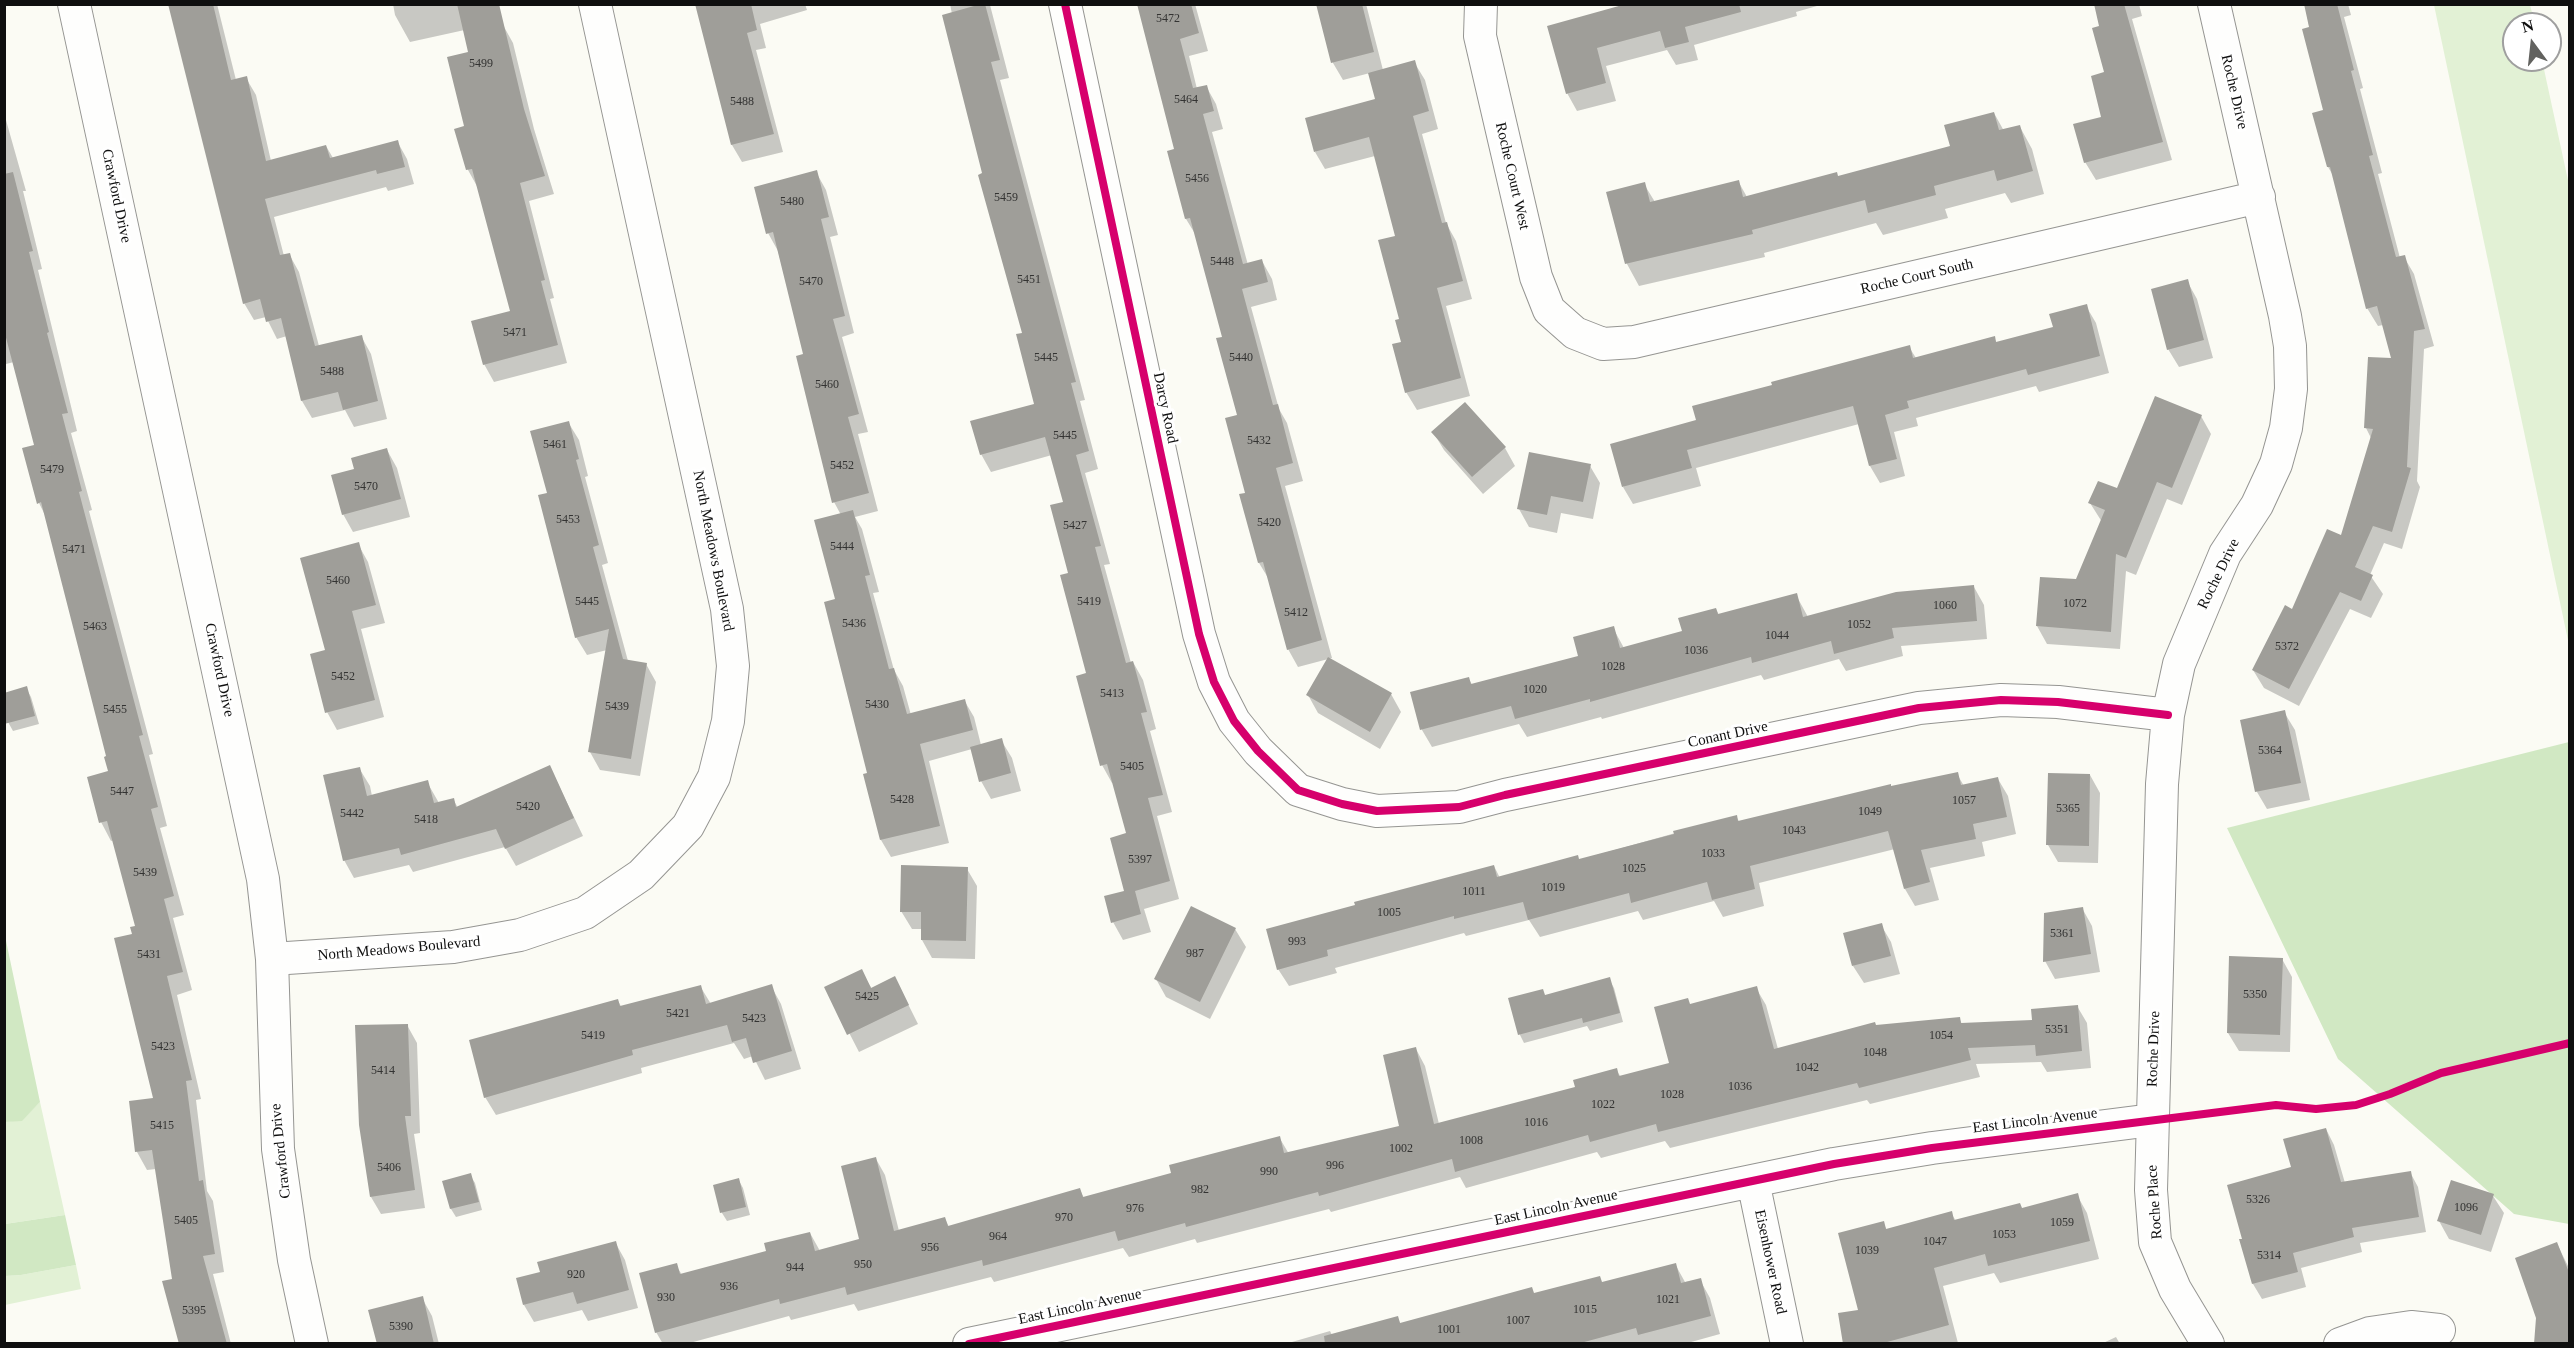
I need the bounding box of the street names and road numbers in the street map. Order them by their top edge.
street label: Roche Drive [2217,53,2251,131]
street label: Roche Court West [1491,121,1533,231]
street label: Crawford Drive [97,147,135,245]
street label: Roche Court South [1859,255,1975,299]
street label: Darcy Road [1149,371,1181,445]
street label: North Meadows Boulevard [689,469,737,633]
street label: Roche Drive [2194,536,2244,612]
street label: Crawford Drive [200,621,238,719]
street label: Conant Drive [1686,718,1770,752]
street label: North Meadows Boulevard [317,933,481,965]
street label: Roche Drive [2144,1011,2164,1087]
street label: Crawford Drive [267,1103,295,1199]
street label: East Lincoln Avenue [1972,1104,2098,1138]
street label: Roche Place [2143,1164,2167,1240]
street label: East Lincoln Avenue [1493,1186,1619,1230]
street label: Eisenhower Road [1750,1208,1790,1316]
street label: East Lincoln Avenue [1017,1285,1143,1329]

